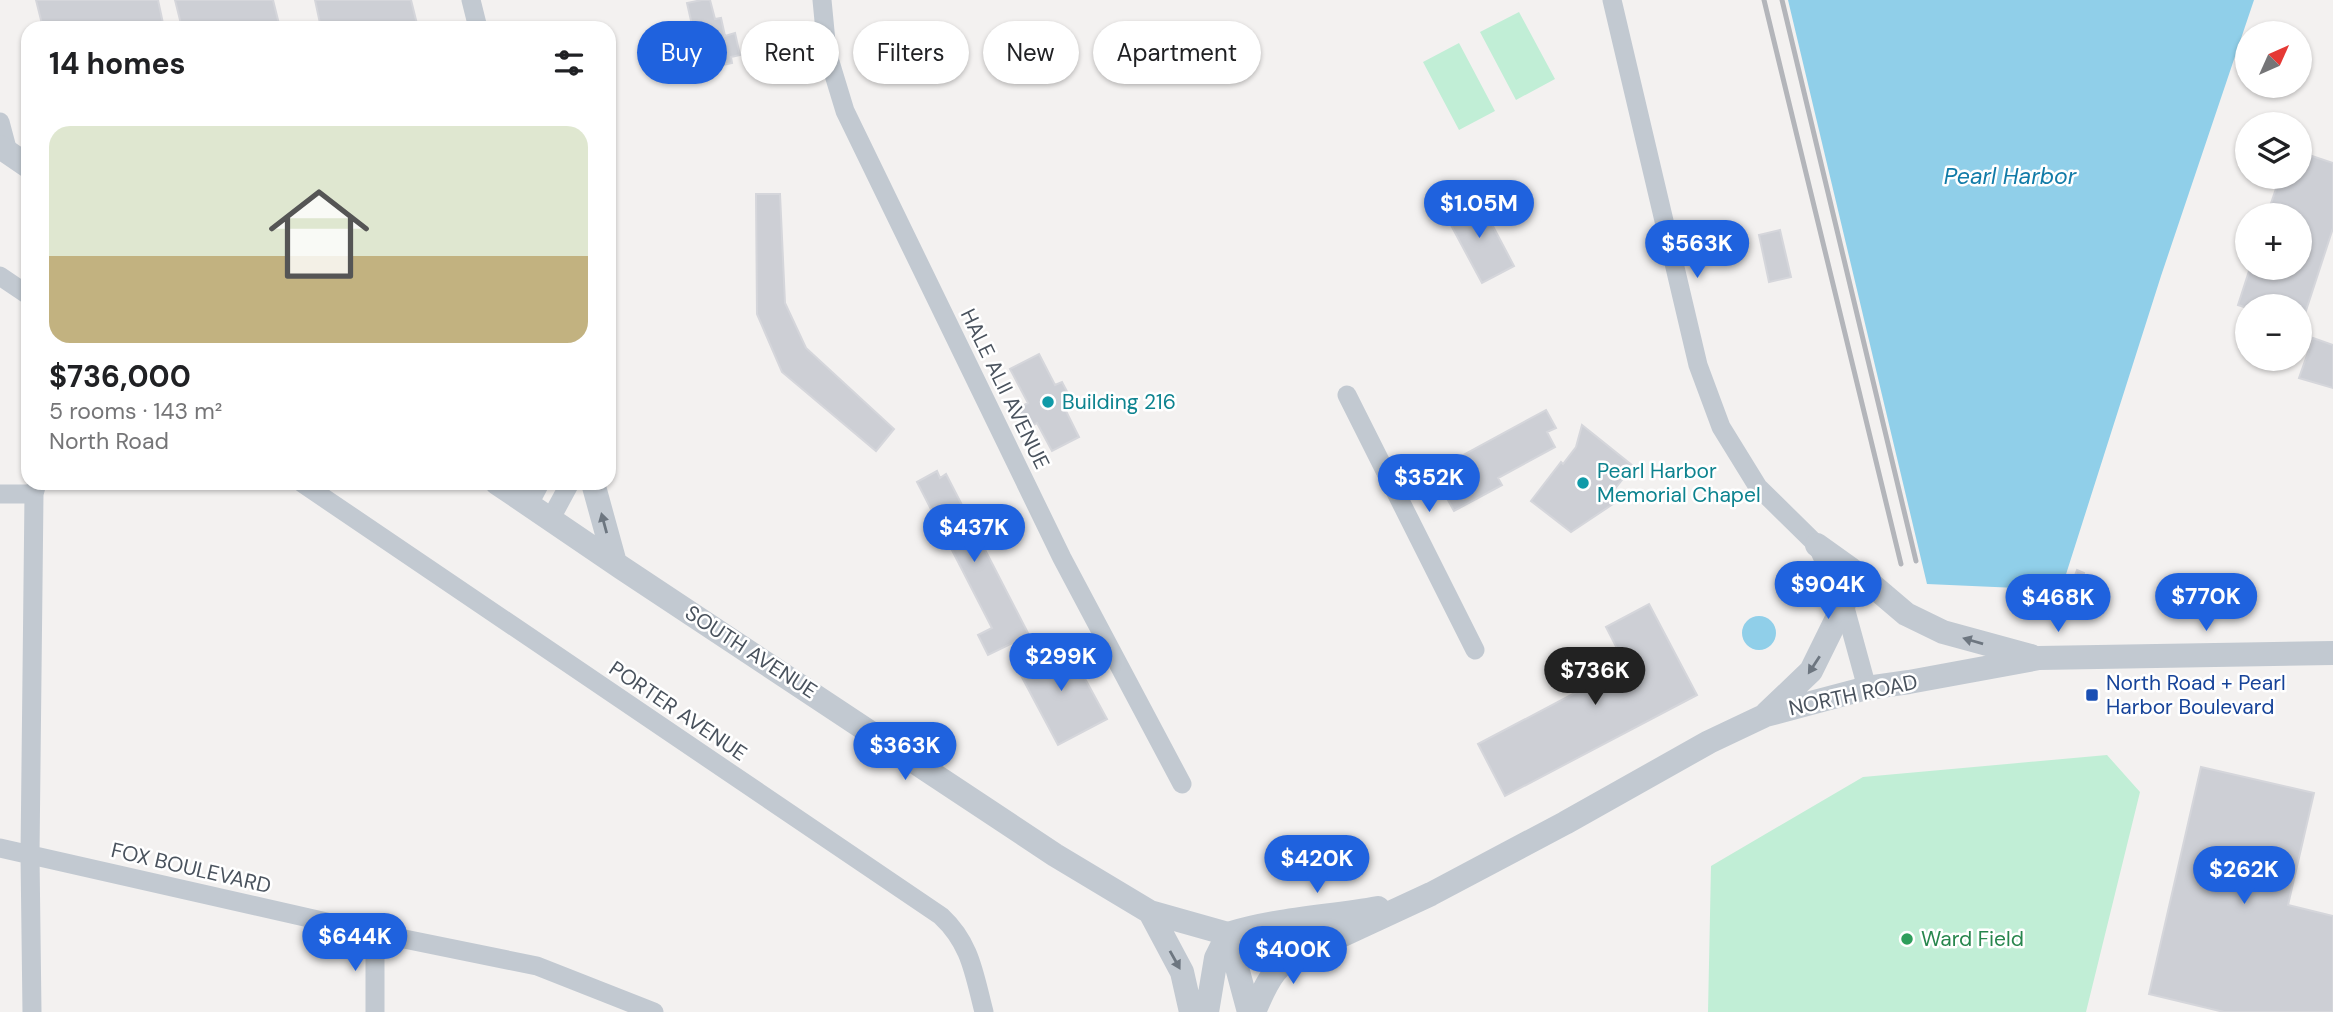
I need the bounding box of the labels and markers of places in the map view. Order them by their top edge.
pin: $1.05M [1422,180,1536,240]
pin: $563K [1648,220,1746,280]
place label: Building 216 [1062,388,1176,416]
marker: Building 216 [1040,394,1056,410]
pin: $352K [1380,454,1478,514]
place label: Pearl Harbor Memorial Chapel [1597,457,1761,509]
marker: Pearl Harbor Memorial Chapel [1575,475,1591,491]
pin: $437K [925,504,1023,564]
pin: $904K [1779,562,1877,621]
pin: $468K [2009,574,2107,634]
pin: $770K [2157,574,2255,633]
pin: $299K [1012,634,1110,693]
pin: $736K [1546,648,1644,707]
place label: North Road + Pearl Harbor Boulevard [2106,669,2286,721]
marker: North Road + Pearl Harbor Boulevard [2084,687,2100,703]
pin: $363K [856,722,954,782]
pin: $420K [1268,836,1366,895]
pin: $262K [2195,846,2293,906]
pin: $644K [306,914,404,973]
place label: Ward Field [1921,925,2024,953]
pin: $400K [1244,926,1342,986]
marker: Ward Field [1899,931,1915,947]

